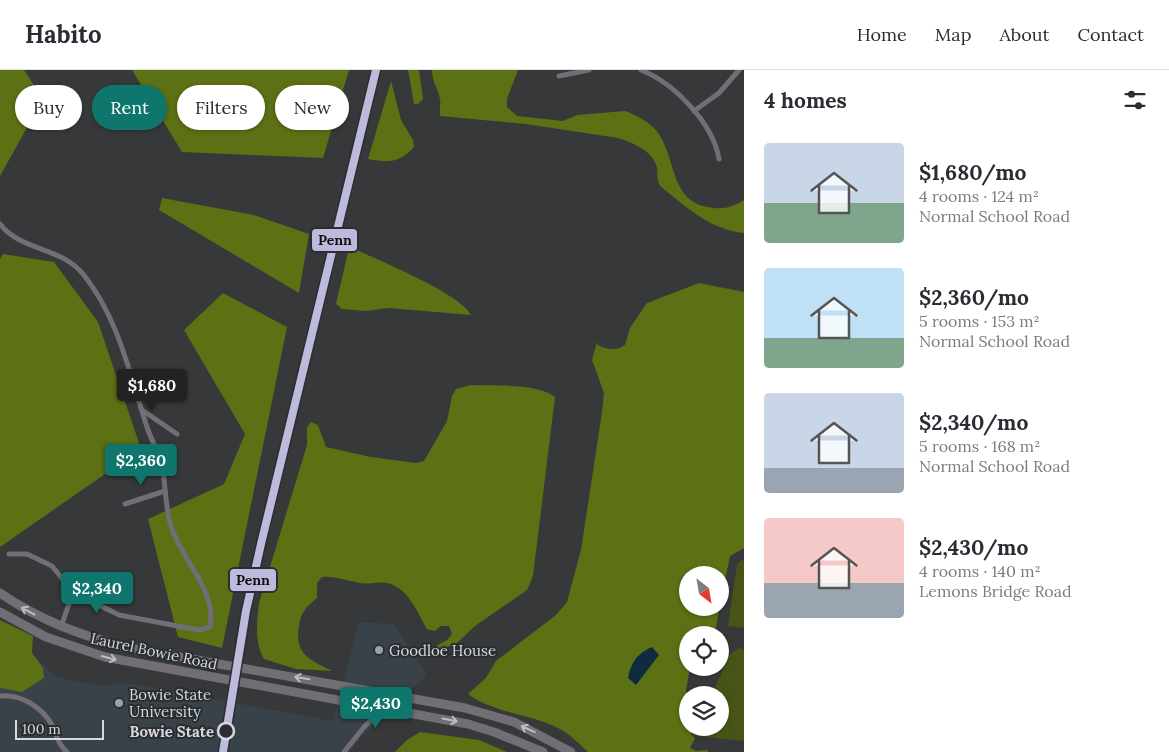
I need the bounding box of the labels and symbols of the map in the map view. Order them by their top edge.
line badge: Penn [311,228,358,252]
text: Penn [318,231,352,249]
pin: $1,680 [111,368,193,411]
pin: $2,360 [100,444,182,486]
north arrow [679,566,729,616]
line badge: Penn [229,568,277,592]
text: Penn [236,571,270,589]
pin: $2,340 [56,572,138,614]
one-way arrow [21,606,36,615]
street label: Laurel Bowie Road [89,628,219,674]
place label: Goodloe House [389,641,496,660]
marker: Goodloe House [373,644,385,656]
one-way arrow [100,654,116,663]
one-way arrow [294,673,310,683]
place label: Bowie State University [129,685,211,721]
pin: $2,430 [335,686,417,729]
marker: Bowie State University [113,697,125,709]
one-way arrow [442,716,458,726]
scale bar [15,717,104,740]
place label: Bowie State [129,722,214,741]
marker: Bowie State [217,722,235,740]
one-way arrow [521,724,536,733]

